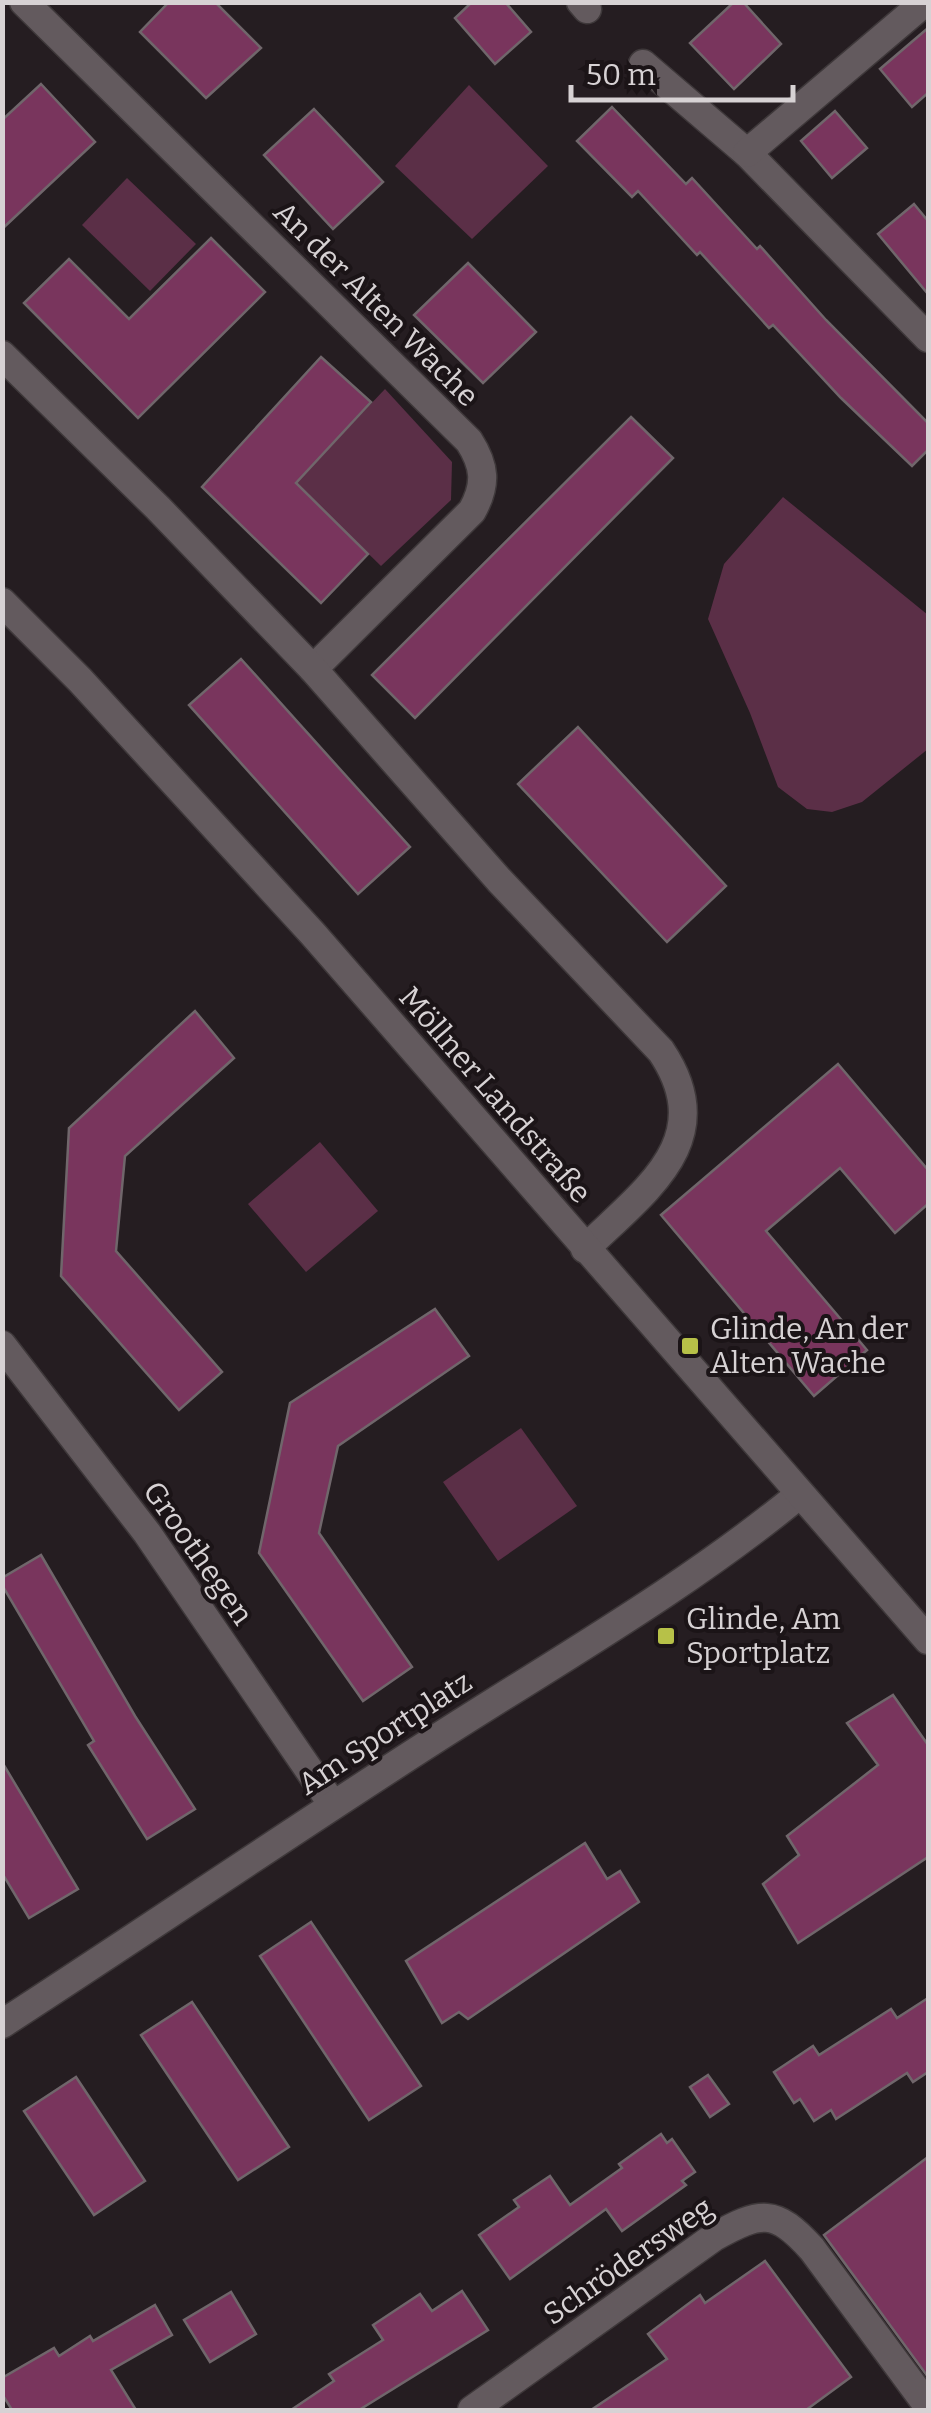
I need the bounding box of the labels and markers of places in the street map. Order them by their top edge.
place label: Glinde, An der Alten Wache [710,1311,908,1381]
marker: Glinde, An der Alten Wache [679,1335,701,1357]
place label: Glinde, Am Sportplatz [686,1601,841,1671]
marker: Glinde, Am Sportplatz [655,1625,677,1647]

